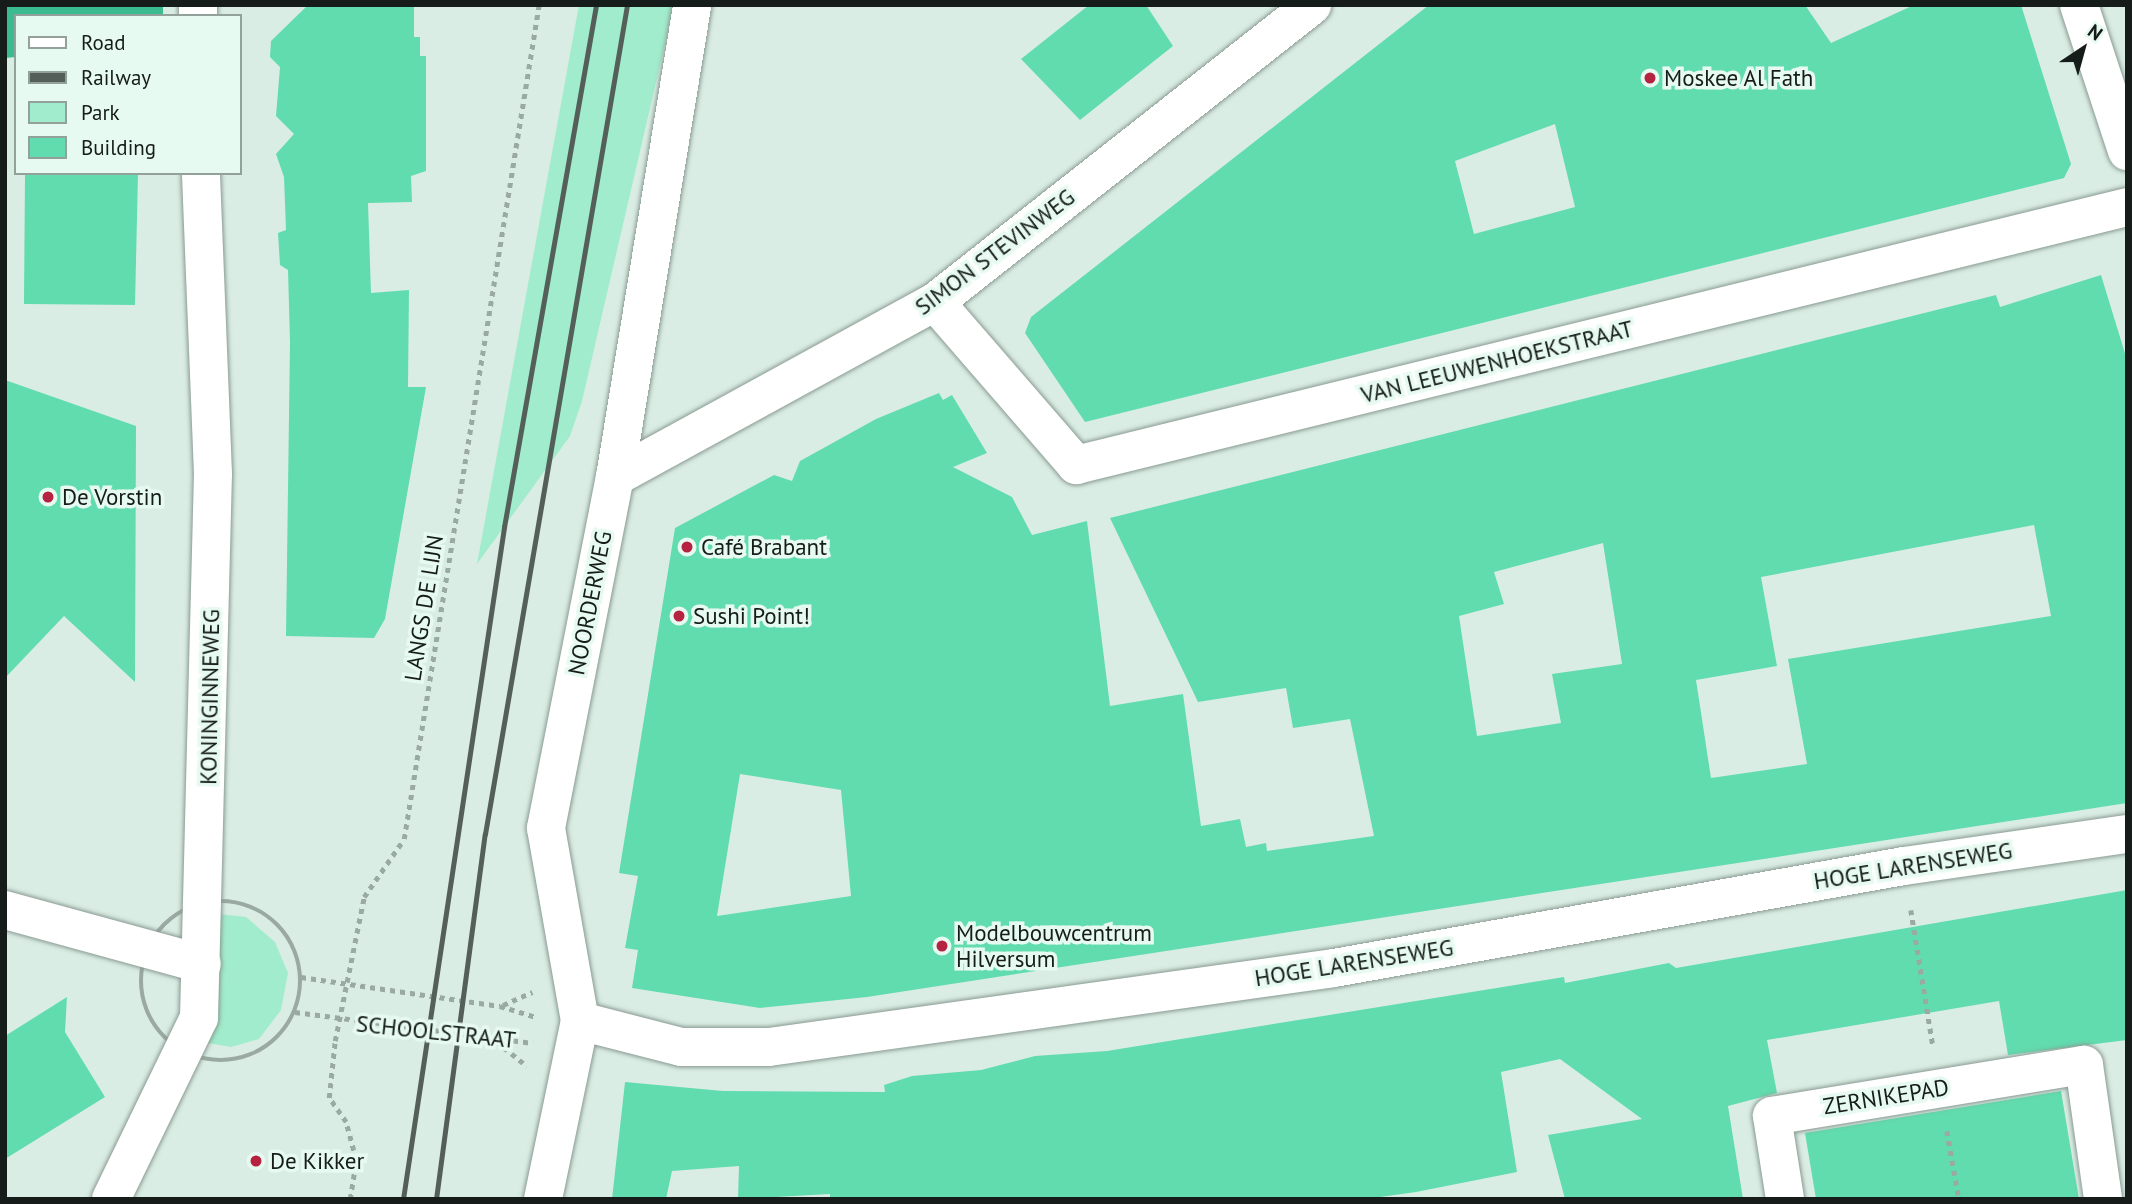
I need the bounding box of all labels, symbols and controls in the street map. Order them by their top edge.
legend [14,14,242,175]
north arrow [2048,14,2118,84]
text: N [2083,19,2107,45]
text: Road [81,29,125,56]
text: Railway [81,64,151,91]
place label: Moskee Al Fath [1664,64,1814,92]
marker: Moskee Al Fath [1642,70,1658,86]
text: Park [81,99,120,126]
text: Building [81,134,156,161]
street label: SIMON STEVINWEG [910,183,1080,321]
street label: VAN LEEUWENHOEKSTRAAT [1358,315,1636,409]
place label: De Vorstin [62,483,163,511]
marker: De Vorstin [40,489,56,505]
street label: NOORDERWEG [563,529,617,677]
street label: LANGS DE LIJN [399,533,449,683]
place label: Café Brabant [701,533,827,561]
marker: Café Brabant [679,539,695,555]
place label: Sushi Point! [693,602,810,630]
marker: Sushi Point! [671,608,687,624]
street label: KONINGINNEWEG [195,609,225,785]
street label: HOGE LARENSEWEG [1812,837,2014,895]
place label: Modelbouwcentrum Hilversum [956,919,1152,973]
street label: HOGE LARENSEWEG [1253,934,1455,992]
marker: Modelbouwcentrum Hilversum [934,938,950,954]
street label: SCHOOLSTRAAT [355,1010,517,1054]
street label: ZERNIKEPAD [1821,1073,1951,1121]
place label: De Kikker [270,1147,364,1175]
marker: De Kikker [248,1153,264,1169]

